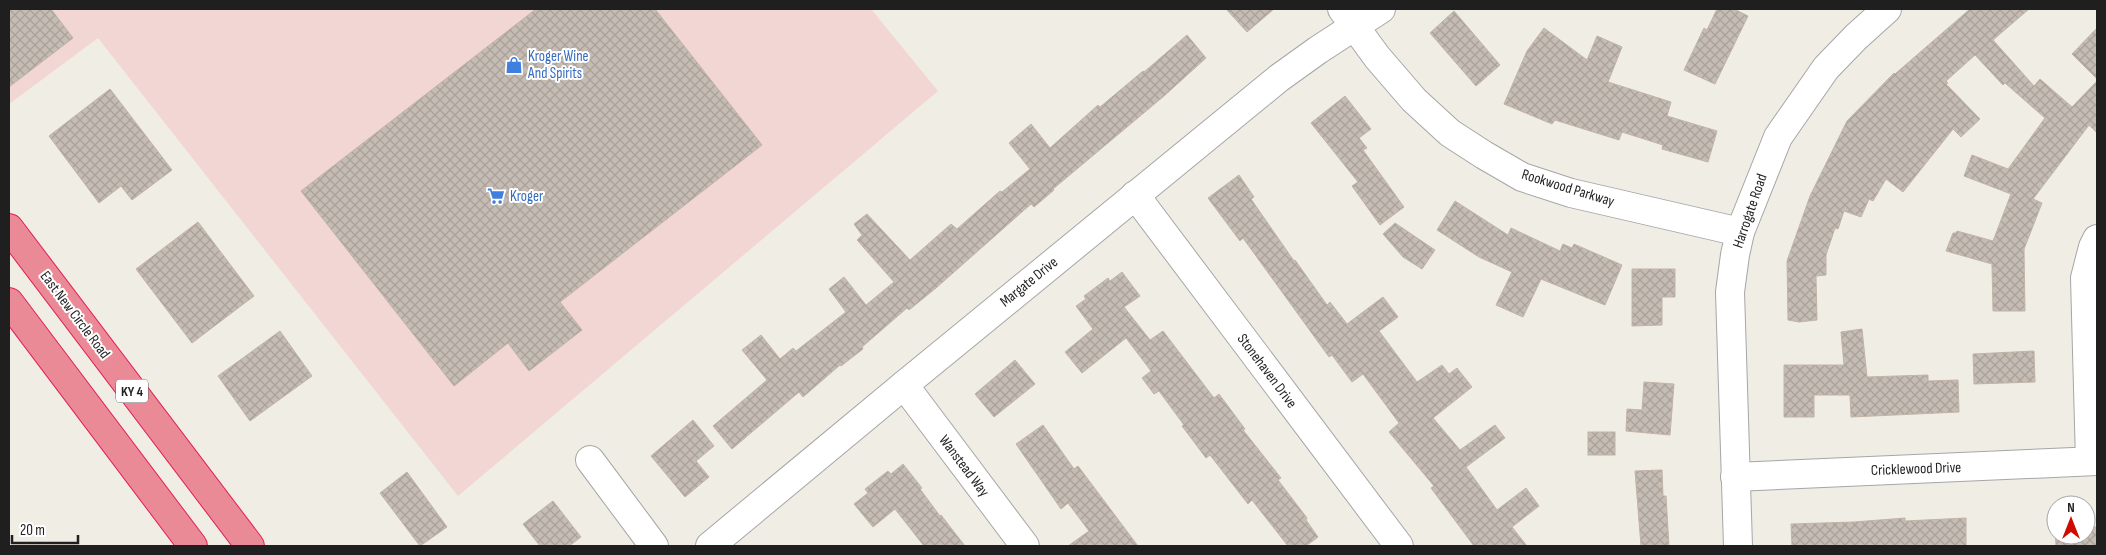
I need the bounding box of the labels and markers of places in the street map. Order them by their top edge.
place label: Kroger Wine And Spirits [527,47,589,83]
shop icon: Kroger Wine And Spirits [504,55,524,75]
supermarket icon: Kroger [486,186,506,206]
place label: Kroger [510,187,544,206]

